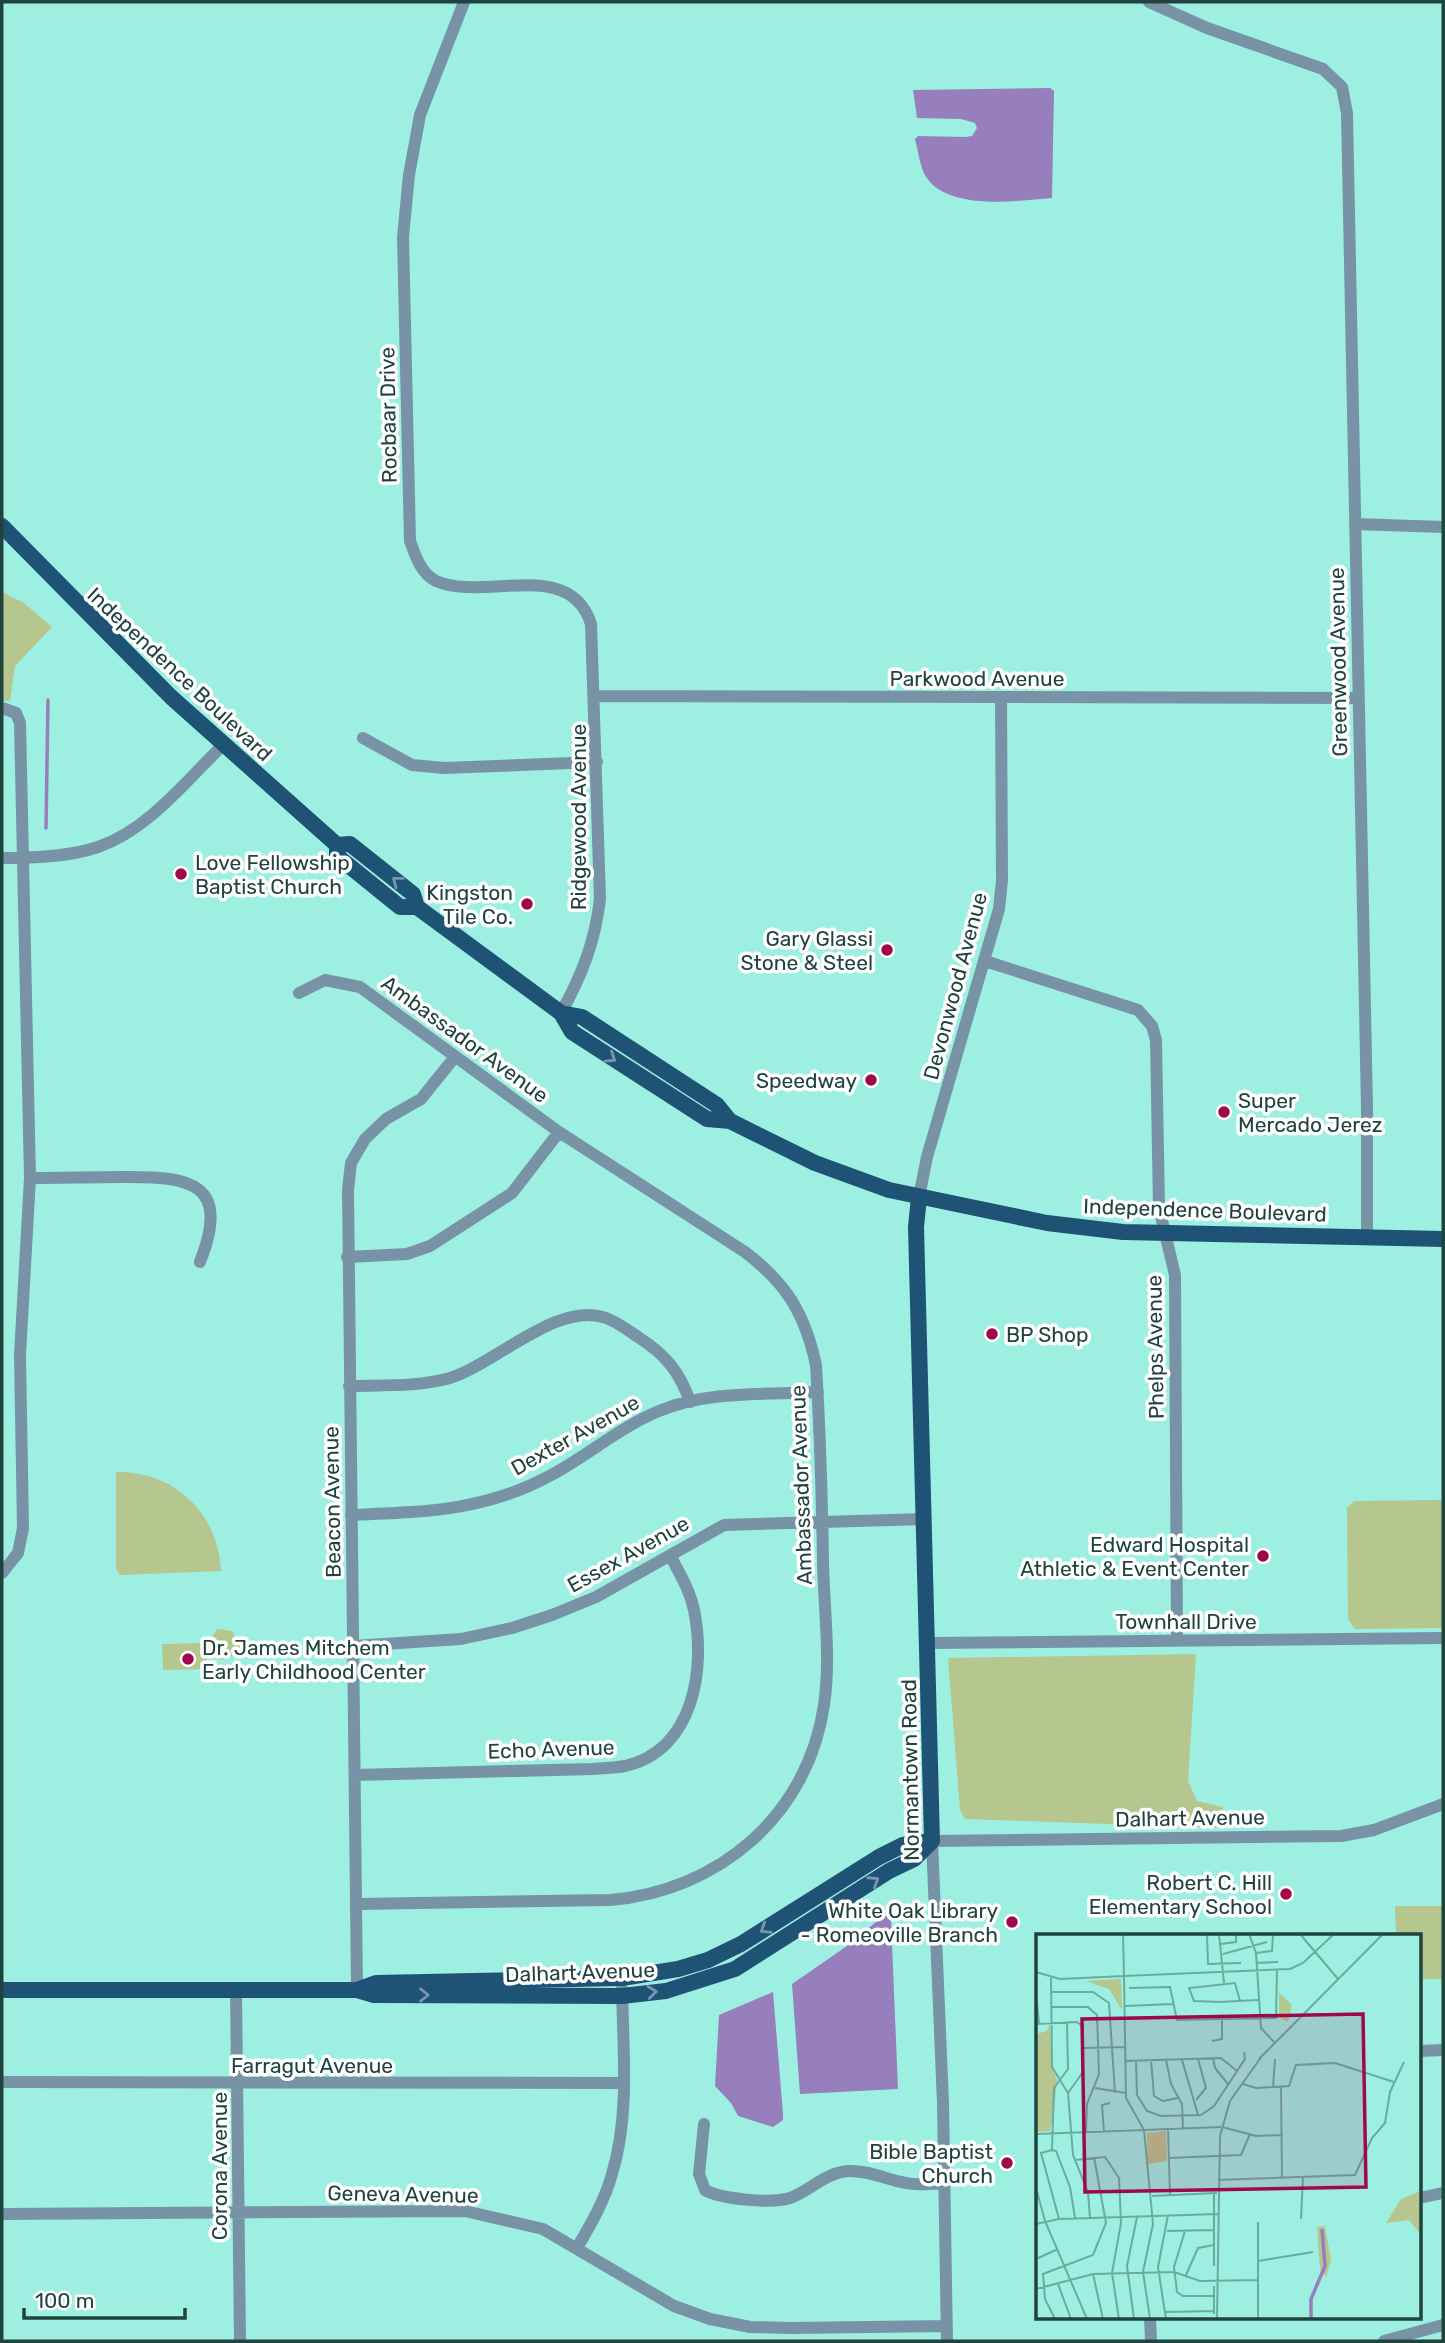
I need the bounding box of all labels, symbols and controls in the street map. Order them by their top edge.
street label: Rocbaar Drive [374,347,402,483]
street label: Greenwood Avenue [1324,567,1352,757]
street label: Independence Boulevard [82,582,278,766]
street label: Parkwood Avenue [890,666,1064,691]
street label: Ridgewood Avenue [566,724,591,910]
place label: Love Fellowship Baptist Church [195,850,350,899]
marker: Love Fellowship Baptist Church [173,866,189,882]
one-way arrow [392,877,404,890]
place label: Kingston Tile Co. [426,880,513,929]
street label: Devonwood Avenue [918,890,992,1082]
marker: Kingston Tile Co. [519,896,535,912]
place label: Gary Glassi Stone & Steel [740,926,873,975]
marker: Gary Glassi Stone & Steel [879,942,895,958]
street label: Ambassador Avenue [377,970,553,1108]
one-way arrow [603,1050,616,1062]
place label: Speedway [756,1068,857,1093]
marker: Speedway [863,1072,879,1088]
place label: Super Mercado Jerez [1238,1088,1382,1137]
marker: Super Mercado Jerez [1216,1104,1232,1120]
street label: Independence Boulevard [1083,1193,1327,1227]
street label: Phelps Avenue [1141,1275,1169,1419]
place label: BP Shop [1006,1322,1089,1347]
marker: BP Shop [984,1326,1000,1342]
street label: Ambassador Avenue [785,1385,817,1585]
street label: Dexter Avenue [506,1389,644,1481]
street label: Beacon Avenue [318,1426,346,1578]
street label: Essex Avenue [563,1510,693,1598]
place label: Edward Hospital Athletic & Event Center [1020,1532,1249,1581]
marker: Edward Hospital Athletic & Event Center [1255,1548,1271,1564]
street label: Townhall Drive [1115,1609,1257,1634]
place label: Dr. James Mitchem Early Childhood Center [202,1635,426,1684]
marker: Dr. James Mitchem Early Childhood Center [180,1651,196,1667]
street label: Normantown Road [896,1679,924,1861]
street label: Echo Avenue [487,1734,615,1764]
street label: Dalhart Avenue [1115,1804,1265,1832]
place label: Robert C. Hill Elementary School [1089,1870,1272,1919]
one-way arrow [867,1876,880,1889]
marker: Robert C. Hill Elementary School [1278,1886,1294,1902]
place label: White Oak Library - Romeoville Branch [801,1898,998,1947]
marker: White Oak Library - Romeoville Branch [1004,1914,1020,1930]
one-way arrow [760,1921,773,1934]
inset map [1036,1934,1420,2318]
street label: Dalhart Avenue [505,1957,655,1987]
one-way arrow [646,1985,657,2000]
one-way arrow [419,1988,430,2003]
street label: Farragut Avenue [231,2053,393,2078]
street label: Corona Avenue [207,2092,232,2240]
place label: Bible Baptist Church [869,2139,993,2188]
marker: Bible Baptist Church [999,2155,1015,2171]
street label: Geneva Avenue [327,2180,479,2208]
scale bar [24,2276,186,2320]
text: 100 m [35,2288,94,2313]

